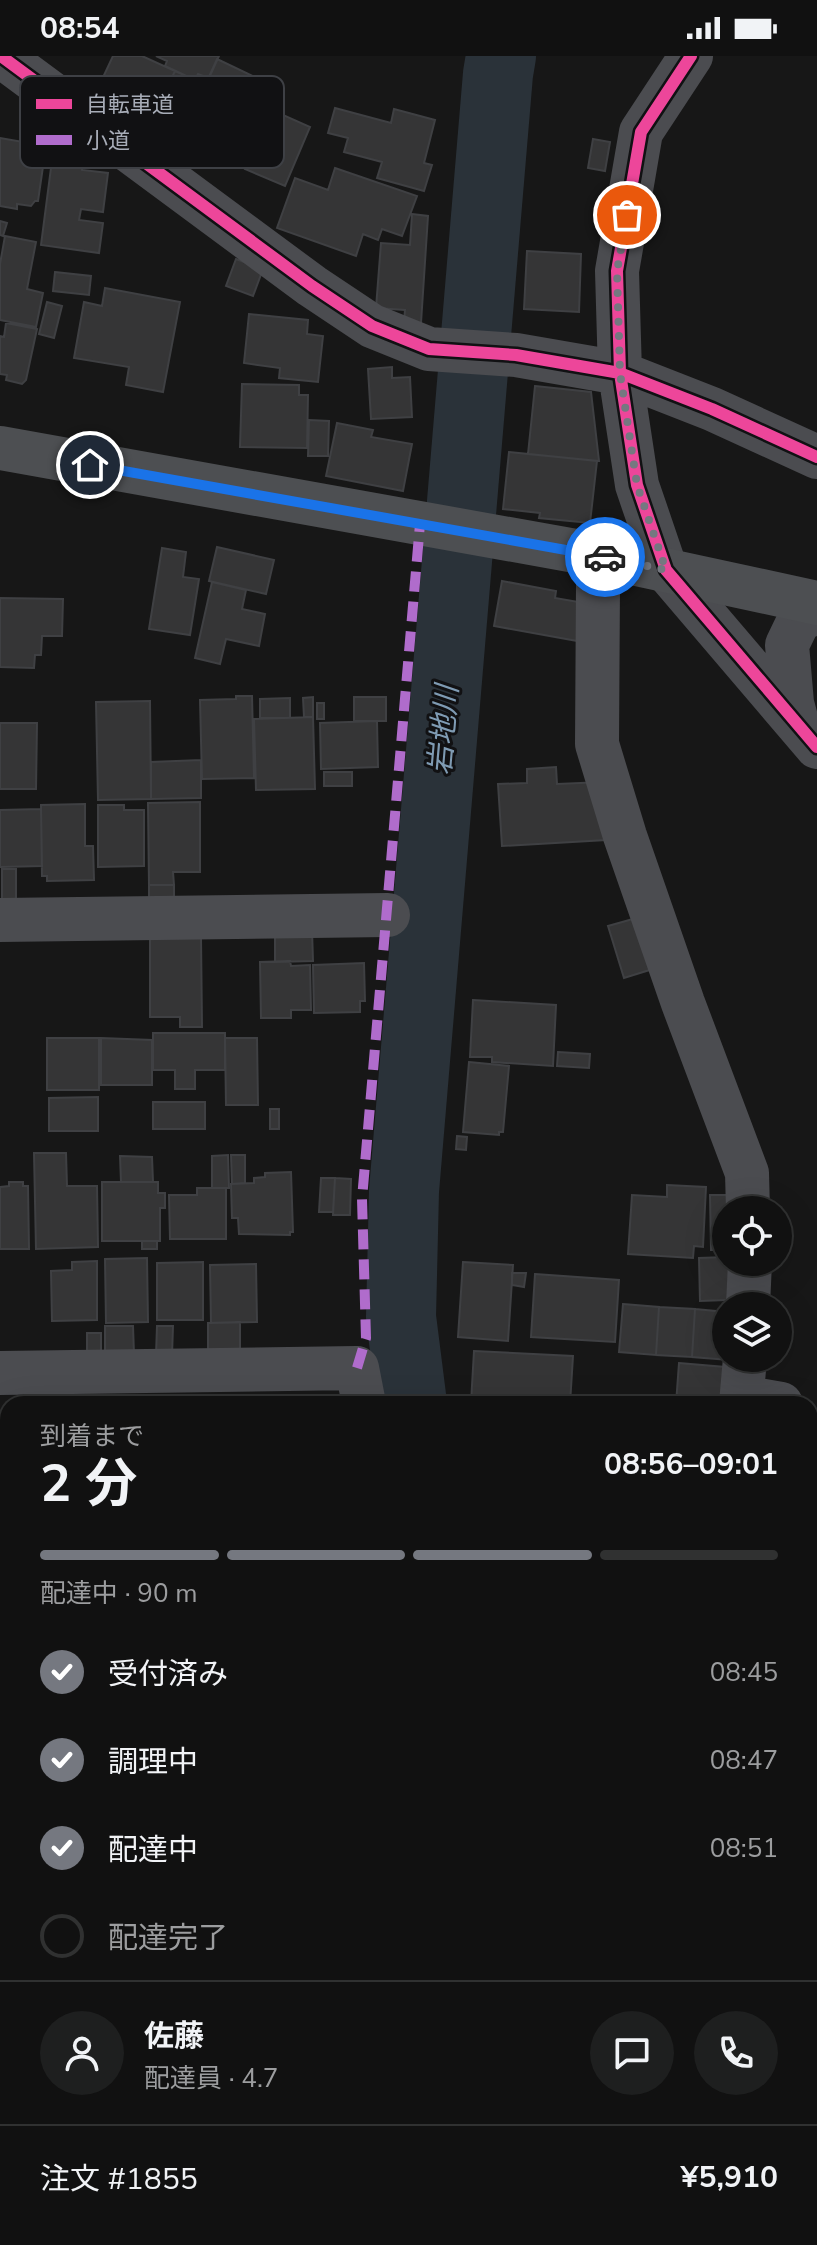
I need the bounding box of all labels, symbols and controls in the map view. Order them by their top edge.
text: 08:54 [40,8,119,49]
legend [20,76,284,168]
text: 自転車道 [86,90,174,120]
text: 小道 [86,126,130,156]
pin [593,181,661,249]
icon: bag [605,193,649,237]
pin [56,431,124,499]
icon: home [68,443,112,487]
courier [565,517,645,597]
icon: car [583,535,627,579]
water label: 岩地川 [420,680,469,777]
map controls [712,1196,792,1372]
button: locate [712,1196,792,1276]
button: layers [712,1292,792,1372]
text: 到着まで [40,1419,144,1454]
text: 08:56–09:01 [604,1444,778,1485]
text: 2 分 [40,1448,137,1519]
text: 配達中 · 90 m [40,1576,197,1611]
icon: check [40,1650,84,1694]
text: 受付済み [108,1654,228,1695]
text: 08:45 [710,1655,778,1690]
icon: check [40,1738,84,1782]
text: 調理中 [108,1742,198,1783]
text: 08:47 [710,1743,778,1778]
icon: check [40,1826,84,1870]
text: 配達中 [108,1830,198,1871]
text: 08:51 [710,1831,778,1866]
text: 配達完了 [108,1918,228,1959]
button: person [40,2011,124,2095]
button: chat [590,2011,674,2095]
button: phone [694,2011,778,2095]
text: 佐藤 [144,2016,204,2057]
text: 配達員 · 4.7 [144,2061,278,2096]
text: ¥5,910 [681,2157,778,2198]
text: 注文 #1855 [40,2159,198,2200]

